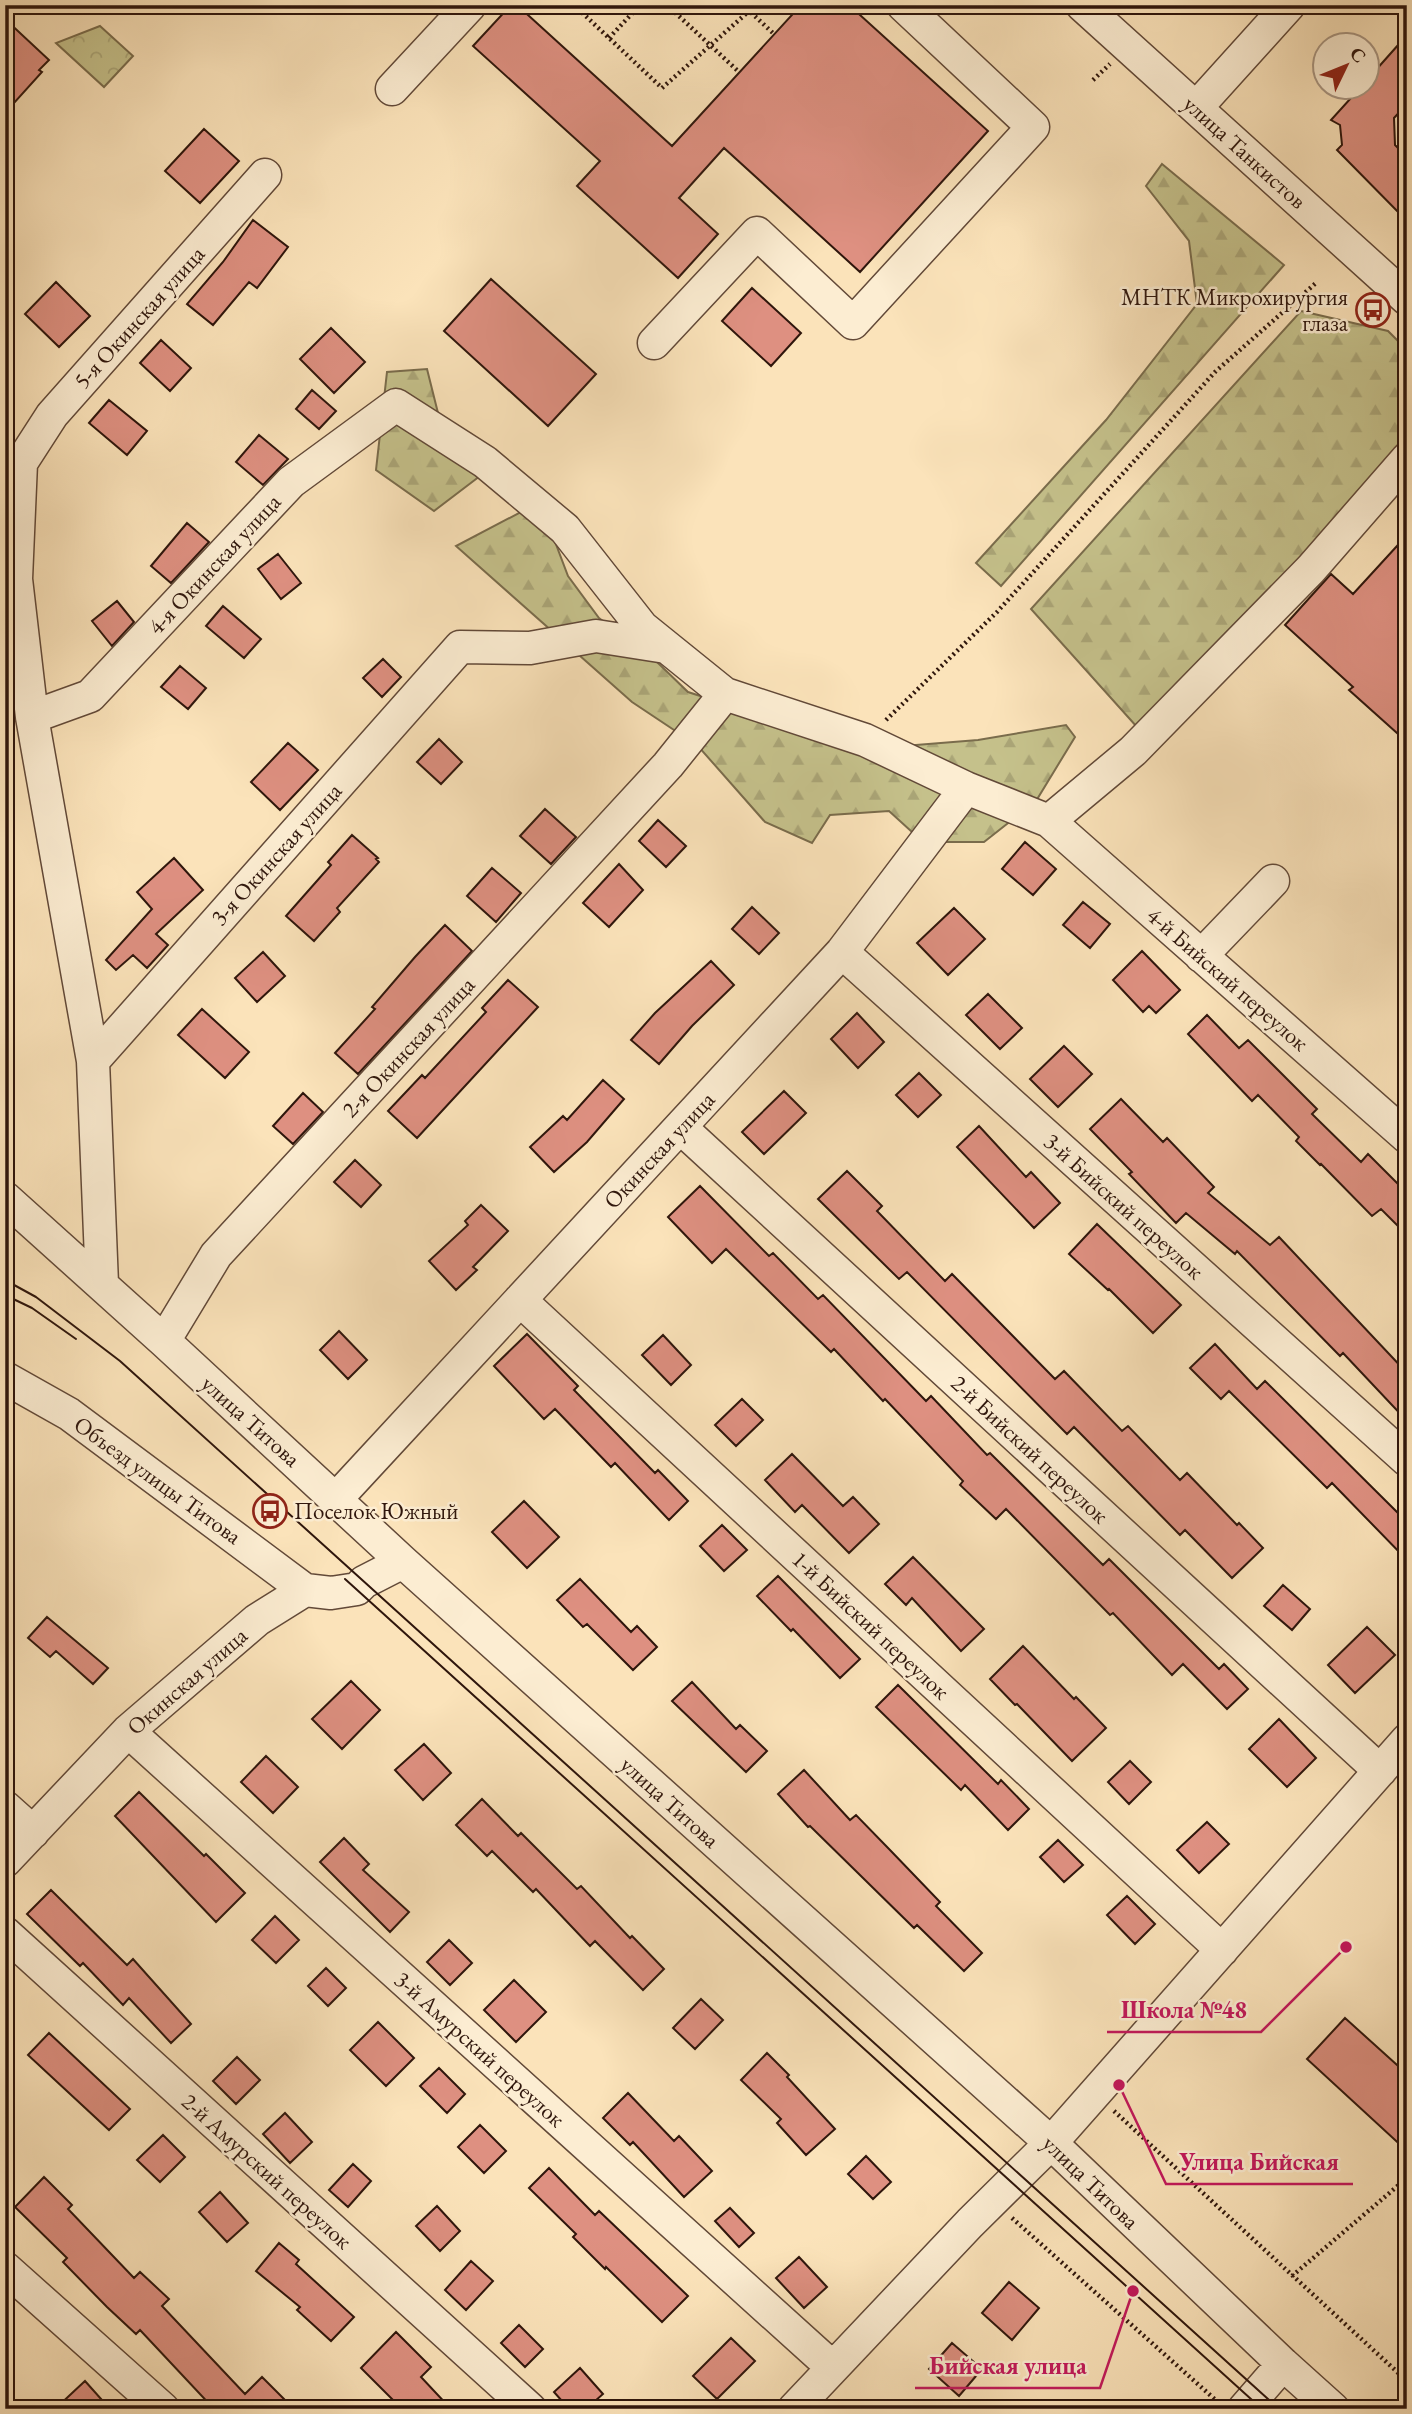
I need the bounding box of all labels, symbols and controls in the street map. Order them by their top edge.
north arrow [1310,32,1380,102]
text: С [1344,41,1372,68]
street label: улица Танкистов [1177,89,1313,215]
street label: 5-я Окинская улица [67,239,212,395]
place label: МНТК Микрохирургия глаза [1121,282,1349,338]
bus stop icon: МНТК Микрохирургия глаза [1354,291,1392,329]
street label: 4-я Окинская улица [141,487,288,641]
street label: 3-я Окинская улица [204,776,349,932]
street label: 4-й Бийский переулок [1141,900,1315,1058]
street label: 2-я Окинская улица [335,970,482,1124]
street label: Окинская улица [597,1084,722,1215]
street label: 3-й Бийский переулок [1038,1126,1210,1286]
street label: 2-й Бийский переулок [945,1368,1115,1530]
street label: улица Титова [195,1369,307,1474]
street label: Объезд улицы Титова [68,1409,248,1551]
bus stop icon: Поселок Южный [251,1492,289,1530]
place label: Поселок Южный [294,1496,458,1526]
street label: 1-й Бийский переулок [786,1544,956,1706]
street label: Окинская улица [121,1620,254,1742]
street label: улица Титова [614,1750,726,1855]
street label: 3-й Амурский переулок [388,1964,572,2134]
callout: Школа №48 [1107,1987,1261,2032]
text: Школа №48 [1121,1994,1247,2025]
street label: 2-й Амурский переулок [175,2086,359,2256]
street label: улица Титова [1036,2128,1146,2236]
callout: Улица Бийская [1166,2139,1353,2184]
text: Улица Бийская [1178,2146,1339,2177]
callout: Бийская улица [915,2343,1100,2388]
text: Бийская улица [929,2350,1087,2382]

